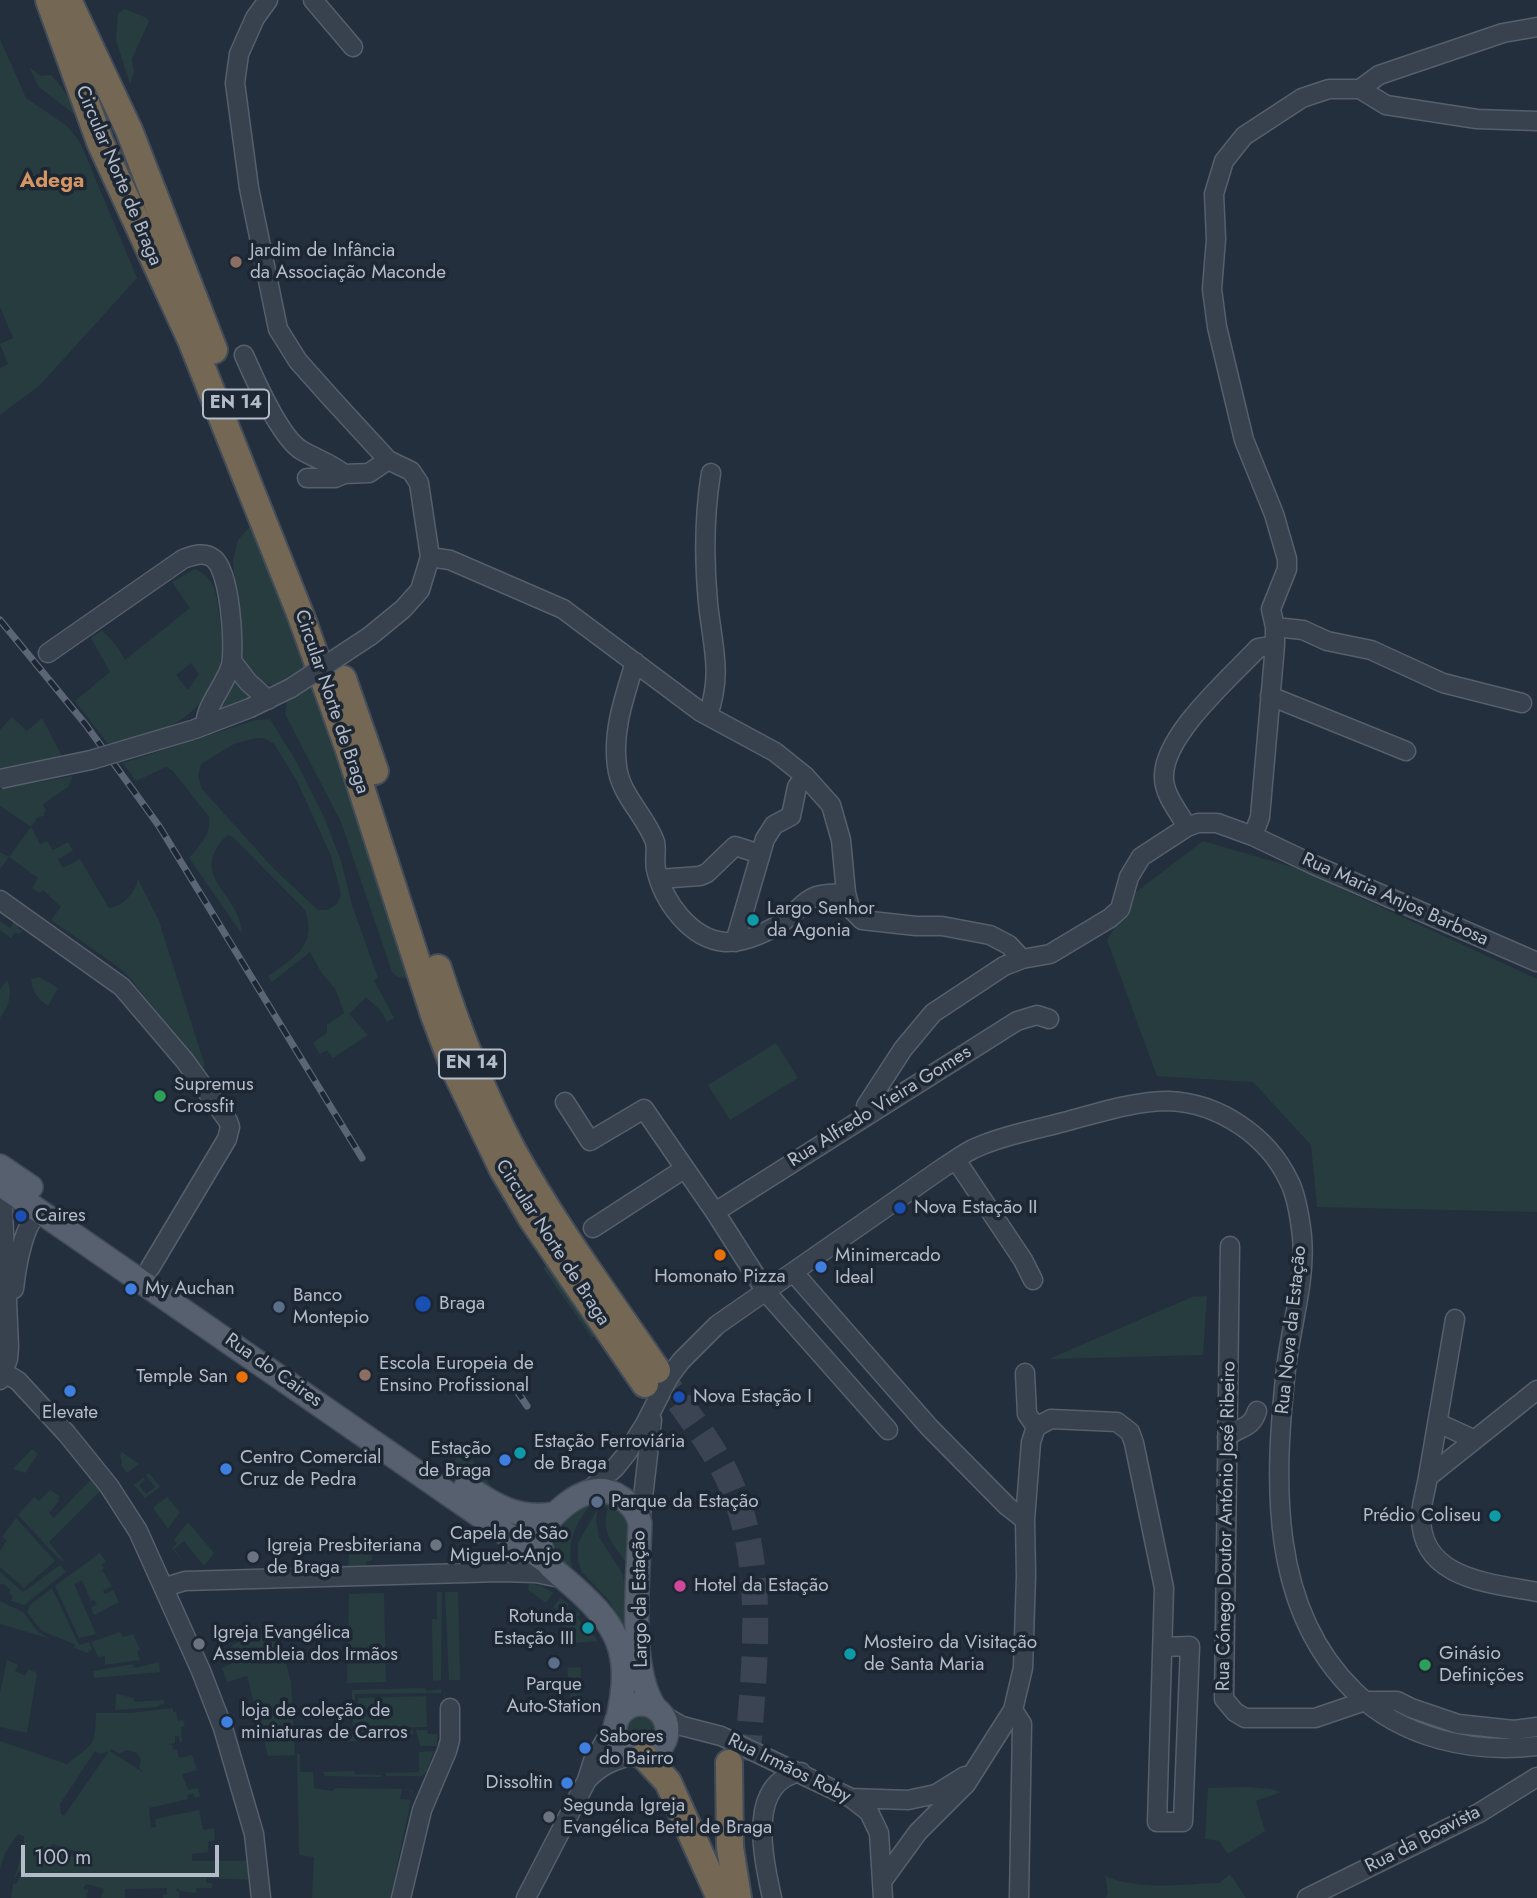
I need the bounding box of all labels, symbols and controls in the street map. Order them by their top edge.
street label: Circular Norte de Braga [70,83,166,269]
district label: Adega [20,169,84,195]
place label: Jardim de Infância da Associação Maconde [250,240,446,284]
marker: Jardim de Infância da Associação Maconde [228,254,244,270]
road number: EN 14 [203,390,269,418]
street label: Circular Norte de Braga [289,607,373,797]
street label: Rua Maria Anjos Barbosa [1298,849,1492,951]
place label: Largo Senhor da Agonia [767,898,875,942]
marker: Largo Senhor da Agonia [745,912,761,928]
street label: Rua Alfredo Vieira Gomes [784,1041,976,1173]
road number: EN 14 [439,1050,505,1078]
place label: Supremus Crossfit [174,1074,254,1118]
marker: Supremus Crossfit [152,1088,168,1104]
street label: Circular Norte de Braga [490,1156,614,1330]
place label: Nova Estação II [914,1197,1037,1219]
marker: Nova Estação II [892,1200,908,1216]
place label: Caires [35,1205,86,1227]
marker: Caires [13,1208,29,1224]
street label: Rua Nova da Estação [1272,1244,1312,1416]
place label: Minimercado Ideal [835,1245,941,1289]
marker: Homonato Pizza [712,1247,728,1263]
marker: Minimercado Ideal [813,1259,829,1275]
place label: Homonato Pizza [654,1266,786,1288]
place label: My Auchan [145,1278,235,1300]
marker: My Auchan [123,1281,139,1297]
place label: Banco Montepio [293,1285,369,1329]
place label: Braga [439,1293,485,1315]
marker: Braga [413,1294,433,1314]
marker: Banco Montepio [271,1299,287,1315]
street label: Rua do Caires [220,1329,326,1413]
place label: Escola Europeia de Ensino Profissional [379,1353,534,1397]
street label: Rua Cónego Doutor António José Ribeiro [1213,1361,1241,1691]
place label: Temple San [136,1366,228,1388]
marker: Escola Europeia de Ensino Profissional [357,1367,373,1383]
marker: Temple San [234,1369,250,1385]
marker: Elevate [62,1383,78,1399]
place label: Nova Estação I [693,1386,812,1408]
marker: Nova Estação I [671,1389,687,1405]
place label: Elevate [42,1402,98,1424]
place label: Estação Ferroviária de Braga [534,1431,685,1475]
place label: Estação de Braga [418,1438,491,1482]
marker: Estação Ferroviária de Braga [512,1445,528,1461]
place label: Centro Comercial Cruz de Pedra [240,1447,381,1491]
marker: Estação de Braga [497,1452,513,1468]
marker: Centro Comercial Cruz de Pedra [218,1461,234,1477]
place label: Parque da Estação [611,1491,759,1513]
marker: Parque da Estação [589,1494,605,1510]
place label: Prédio Coliseu [1363,1505,1481,1527]
marker: Prédio Coliseu [1487,1508,1503,1524]
place label: Capela de São Miguel-o-Anjo [450,1523,568,1567]
street label: Largo da Estação [628,1530,654,1668]
place label: Igreja Presbiteriana de Braga [267,1535,422,1579]
marker: Capela de São Miguel-o-Anjo [428,1537,444,1553]
marker: Igreja Presbiteriana de Braga [245,1549,261,1565]
place label: Hotel da Estação [694,1575,829,1597]
marker: Hotel da Estação [672,1578,688,1594]
place label: Rotunda Estação III [494,1606,574,1650]
marker: Rotunda Estação III [580,1620,596,1636]
place label: Igreja Evangélica Assembleia dos Irmãos [213,1622,398,1666]
place label: Mosteiro da Visitação de Santa Maria [864,1632,1037,1676]
marker: Igreja Evangélica Assembleia dos Irmãos [191,1636,207,1652]
place label: Ginásio Definições [1439,1643,1524,1687]
marker: Mosteiro da Visitação de Santa Maria [842,1646,858,1662]
marker: Parque Auto-Station [546,1655,562,1671]
marker: Ginásio Definições [1417,1657,1433,1673]
place label: Parque Auto-Station [506,1674,602,1718]
place label: loja de coleção de miniaturas de Carros [241,1700,408,1744]
marker: loja de coleção de miniaturas de Carros [219,1714,235,1730]
place label: Sabores do Bairro [599,1726,674,1770]
street label: Rua Irmãos Roby [724,1729,854,1809]
marker: Sabores do Bairro [577,1740,593,1756]
place label: Dissoltin [486,1772,553,1794]
marker: Dissoltin [559,1775,575,1791]
place label: Segunda Igreja Evangélica Betel de Braga [563,1795,772,1839]
street label: Rua da Boavista [1362,1801,1484,1879]
marker: Segunda Igreja Evangélica Betel de Braga [541,1809,557,1825]
scale bar [24,1832,222,1876]
text: 100 m [34,1842,91,1872]

